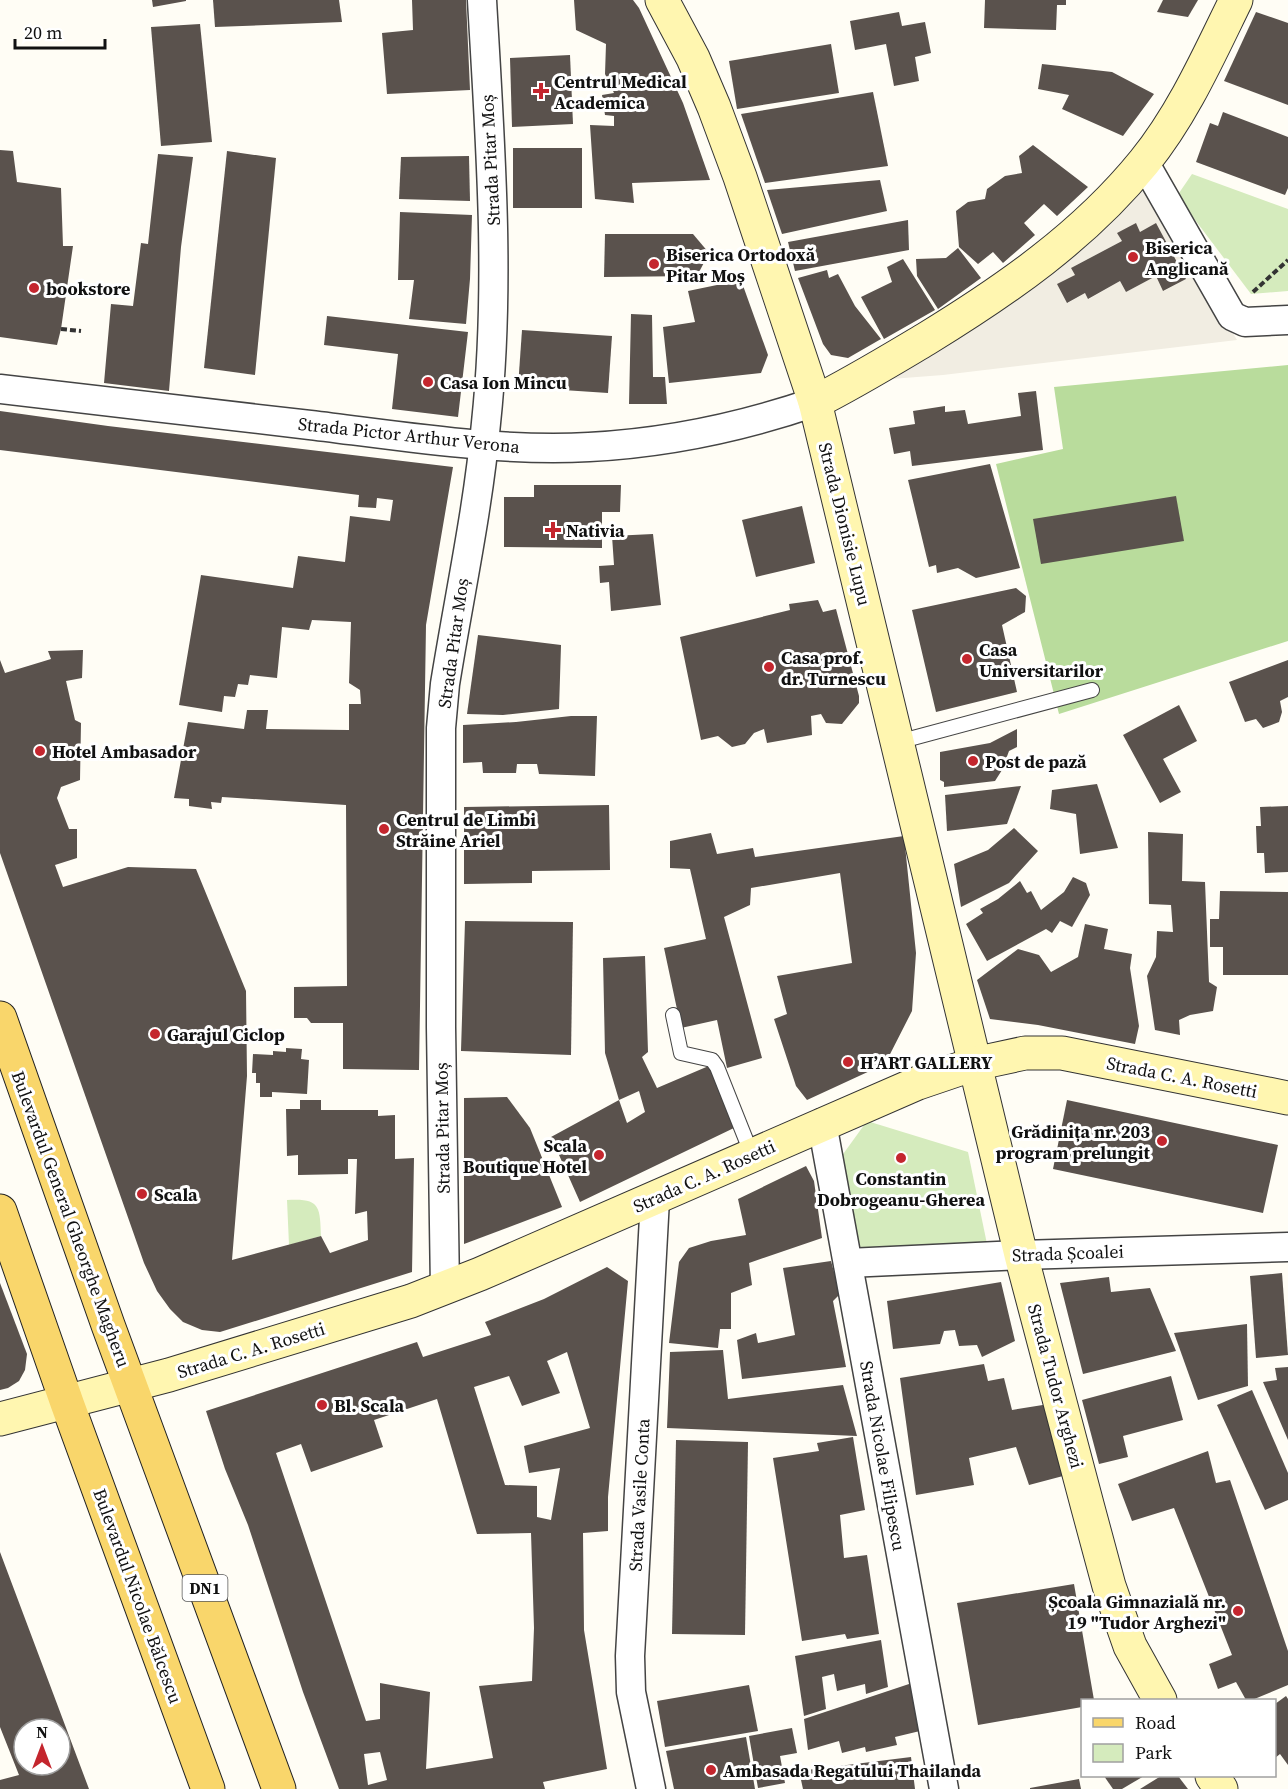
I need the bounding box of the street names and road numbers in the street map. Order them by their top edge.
street label: Strada Pitar Moș [474,94,506,226]
street label: Strada Pictor Arthur Verona [297,411,522,459]
street label: Strada Dionisie Lupu [813,440,877,608]
street label: Strada Pitar Moș [431,576,475,710]
street label: Strada C. A. Rosetti [1105,1050,1259,1104]
street label: Strada Pitar Moș [428,1062,456,1194]
street label: Bulevardul General Gheorghe Magheru [6,1067,136,1371]
street label: Strada C. A. Rosetti [629,1133,779,1219]
street label: Strada Școalei [1012,1239,1124,1267]
street label: Strada Tudor Arghezi [1022,1301,1090,1471]
street label: Strada C. A. Rosetti [174,1316,328,1384]
street label: Strada Nicolae Filipescu [854,1359,912,1553]
street label: Strada Vasile Conta [623,1417,656,1572]
street label: Bulevardul Nicolae Bălcescu [87,1485,189,1707]
road number: DN1 [182,1575,228,1601]

